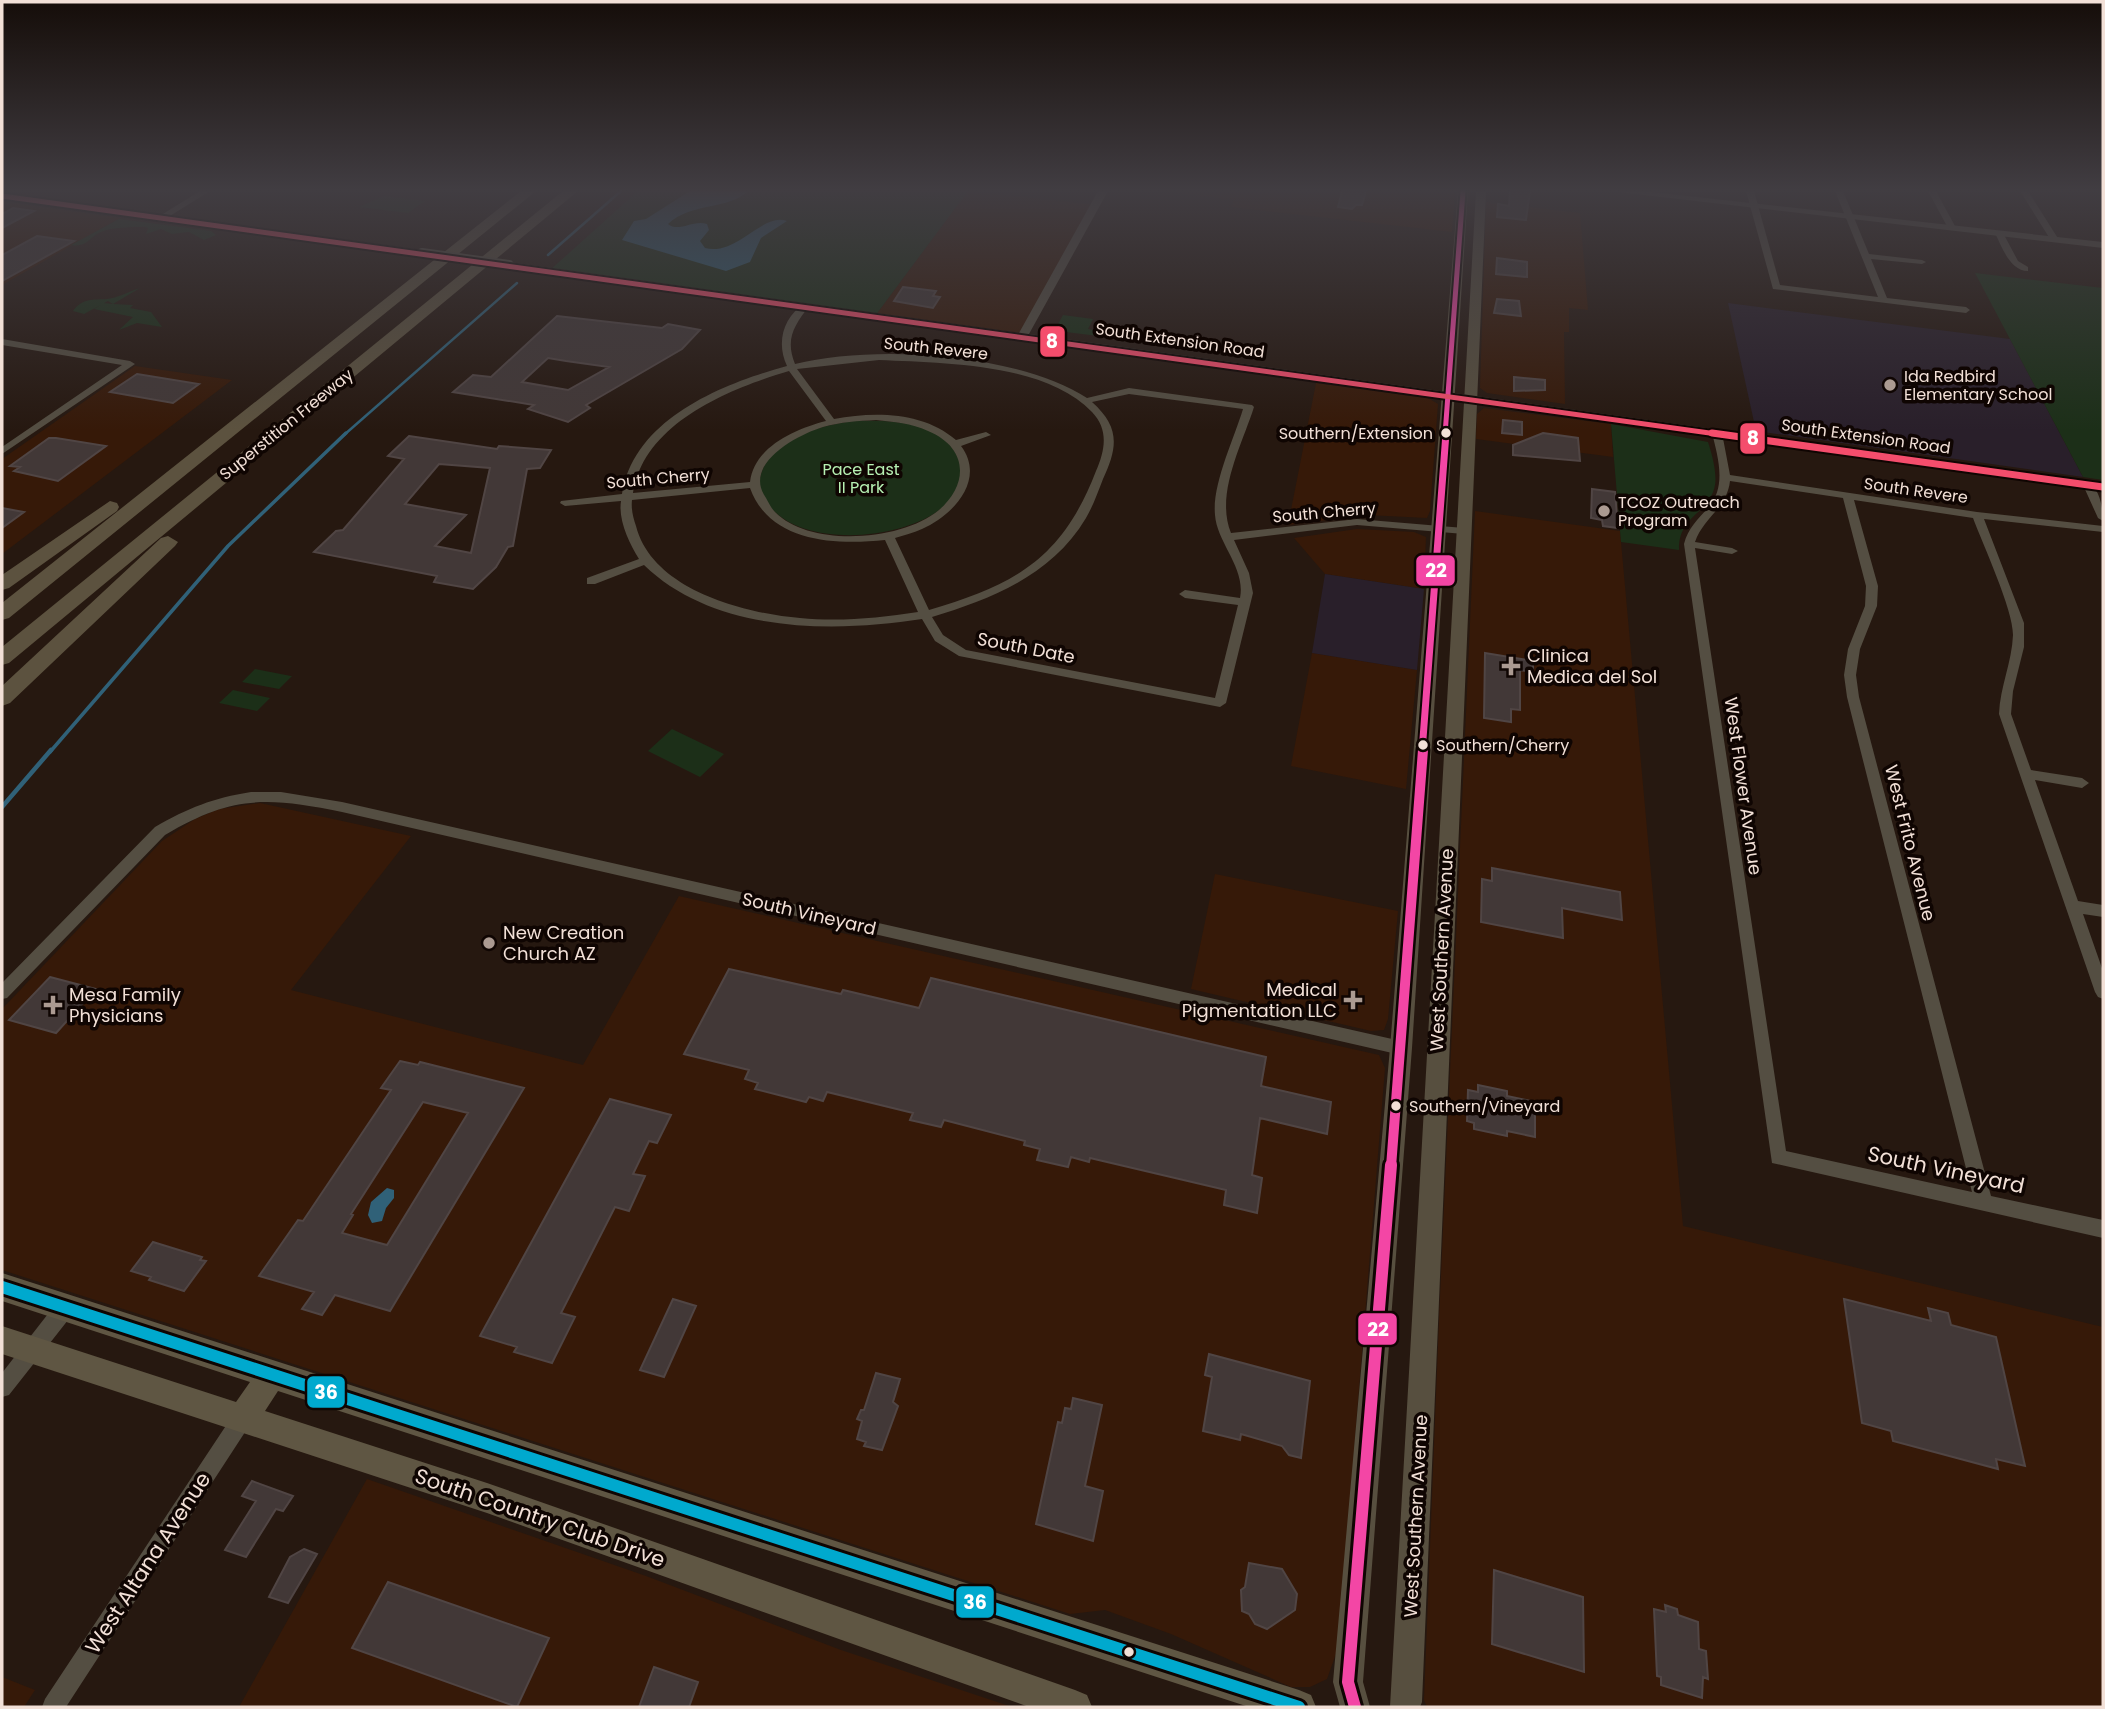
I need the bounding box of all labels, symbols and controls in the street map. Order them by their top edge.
street label: South Extension Road [1094,317,1266,364]
line badge: 8 [1039,325,1066,358]
text: 8 [1046,328,1058,355]
street label: South Revere [883,332,989,365]
street label: Superstition Freeway [215,363,358,485]
place label: Ida Redbird Elementary School [1904,365,2052,406]
marker: Ida Redbird Elementary School [1882,377,1898,393]
street label: South Extension Road [1780,413,1952,460]
place label: Southern/Extension [1279,422,1433,445]
line badge: 8 [1739,422,1766,455]
text: 8 [1747,425,1759,452]
marker: Southern/Extension [1439,426,1453,440]
park label: Pace East II Park [822,458,900,499]
street label: South Cherry [605,463,711,494]
street label: South Revere [1863,472,1969,509]
place label: TCOZ Outreach Program [1618,491,1740,532]
street label: South Cherry [1271,497,1377,528]
marker: TCOZ Outreach Program [1596,503,1612,519]
line badge: 22 [1415,554,1456,587]
text: 22 [1425,557,1447,584]
street label: South Date [975,626,1077,669]
place label: Clinica Medica del Sol [1527,643,1657,689]
marker: Clinica Medica del Sol [1501,656,1521,676]
street label: West Flower Avenue [1719,695,1768,877]
place label: Southern/Cherry [1436,734,1569,757]
marker: Southern/Cherry [1416,738,1430,752]
street label: West Frito Avenue [1879,762,1942,924]
street label: West Southern Avenue [1424,848,1459,1052]
street label: South Vineyard [740,886,879,941]
place label: New Creation Church AZ [503,920,624,966]
marker: New Creation Church AZ [481,935,497,951]
place label: Medical Pigmentation LLC [1182,977,1337,1023]
place label: Mesa Family Physicians [69,982,181,1028]
marker: Medical Pigmentation LLC [1343,990,1363,1010]
marker: Mesa Family Physicians [43,995,63,1015]
place label: Southern/Vineyard [1409,1095,1560,1118]
marker: Southern/Vineyard [1389,1099,1403,1113]
street label: South Vineyard [1865,1139,2027,1200]
line badge: 22 [1357,1312,1398,1346]
text: 22 [1367,1316,1389,1343]
line badge: 36 [306,1375,346,1409]
text: 36 [314,1379,338,1406]
street label: West Southern Avenue [1398,1414,1433,1618]
street label: South Country Club Drive [411,1461,669,1574]
street label: West Altana Avenue [78,1466,217,1659]
line badge: 36 [955,1585,995,1619]
text: 36 [963,1589,987,1616]
unlabelled marker [1122,1645,1136,1659]

